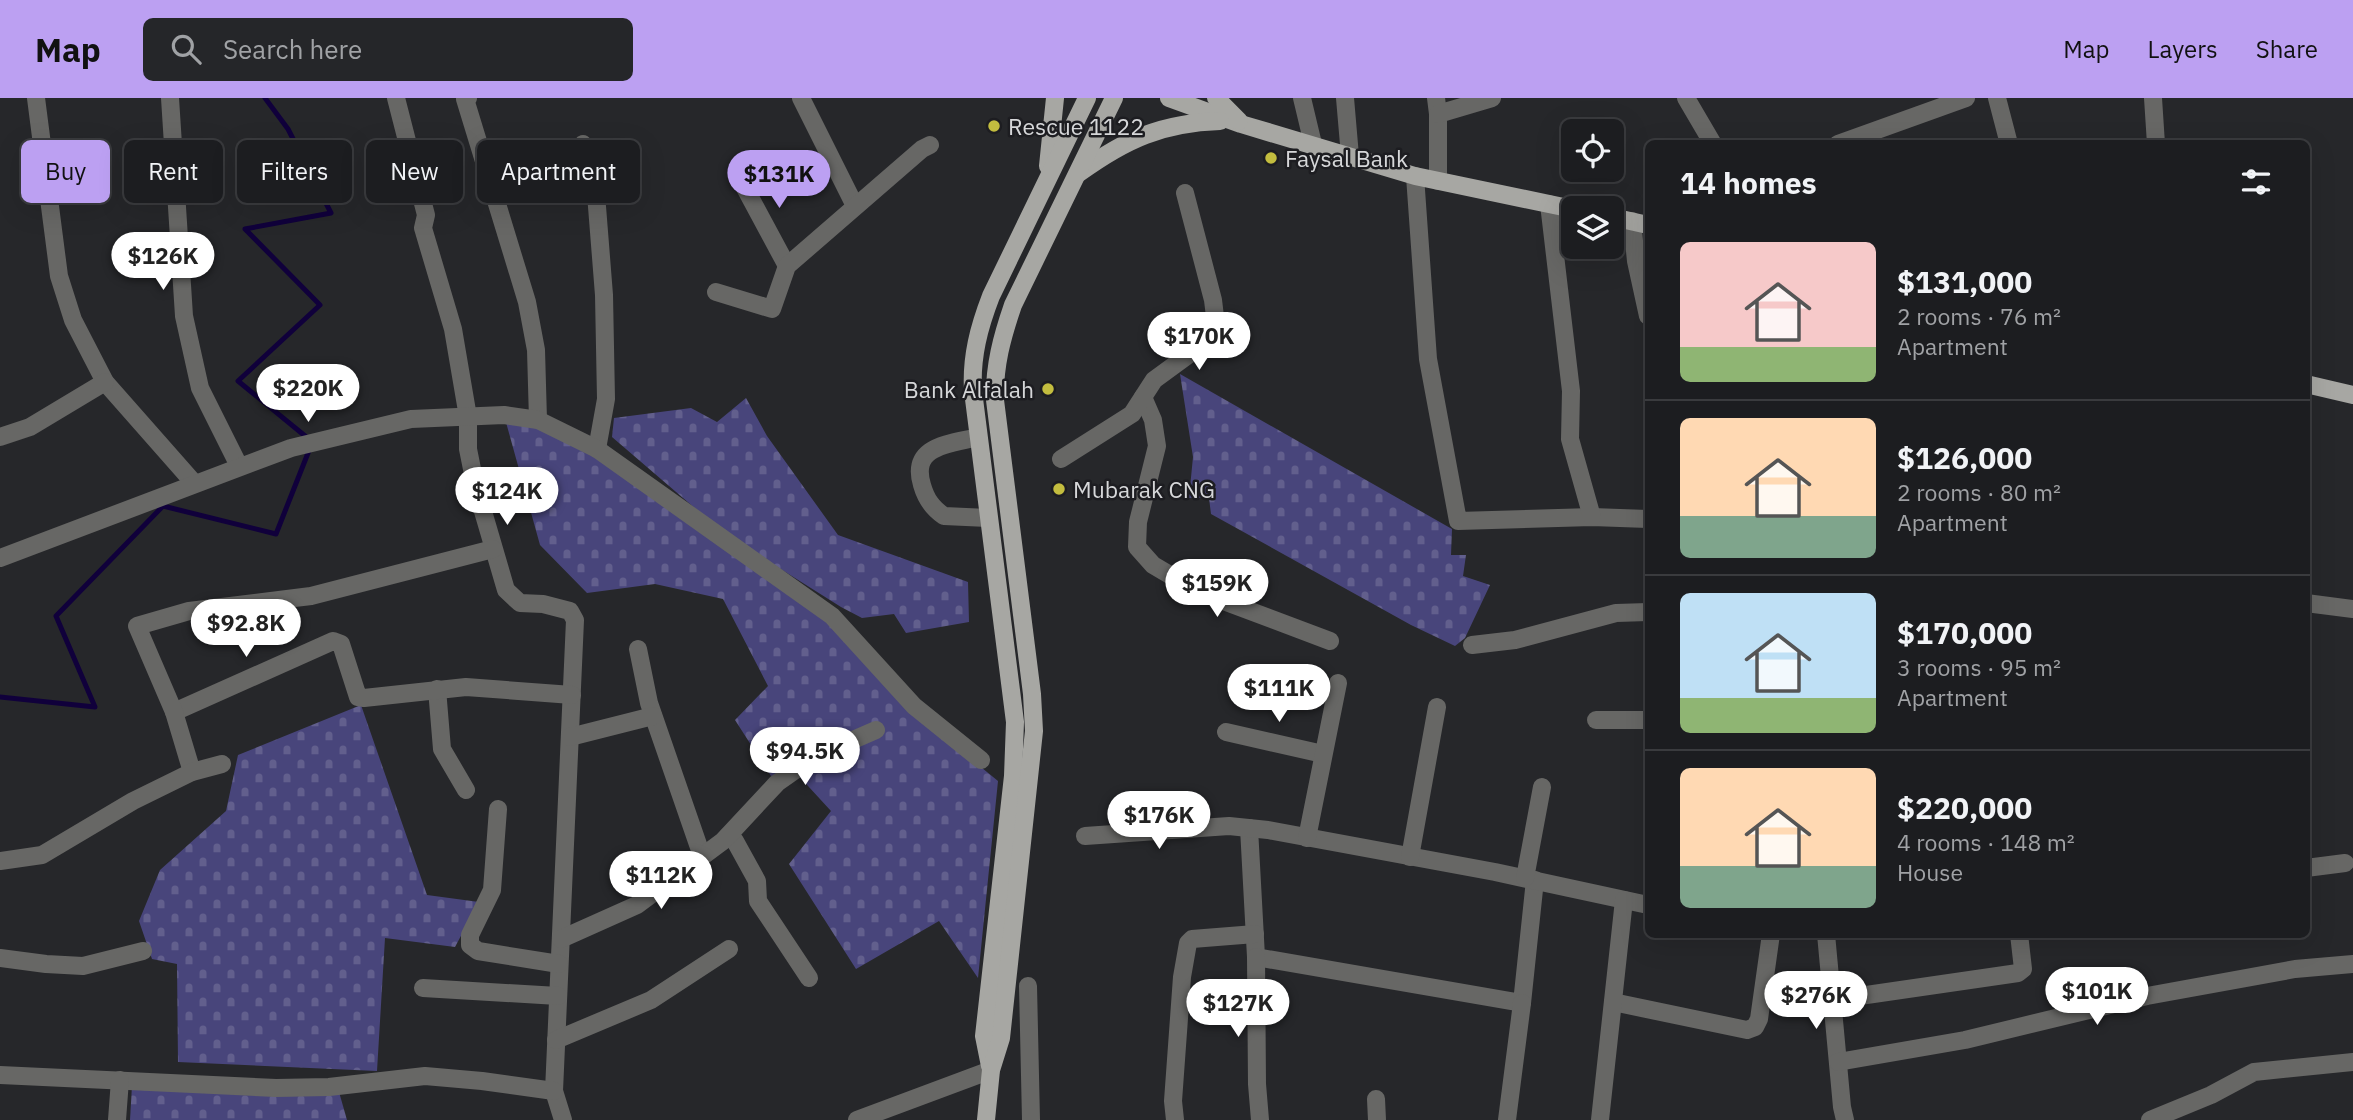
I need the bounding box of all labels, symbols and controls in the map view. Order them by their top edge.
search box [143,18,633,81]
text: Map [35,28,101,71]
icon: search [167,30,205,68]
text: Search here [223,32,362,66]
text: Map [2063,33,2110,65]
text: Layers [2148,33,2218,65]
text: Share [2256,33,2318,65]
place label: Rescue 1122 [1008,111,1144,141]
marker: Rescue 1122 [986,118,1002,134]
map controls [1561,119,1624,259]
button: locate [1561,119,1624,182]
chip: Buy [21,140,110,203]
chip: Rent [124,140,223,203]
chip: Filters [237,140,352,203]
chip: New [366,140,463,203]
chip: Apartment [477,140,640,203]
place label: Faysal Bank [1285,143,1408,173]
pin: $131K [730,150,828,210]
marker: Faysal Bank [1263,150,1279,166]
text: $131K [743,158,815,188]
text: 14 homes [1680,163,1817,202]
icon: filters [2237,163,2275,201]
button: layers [1561,196,1624,259]
pin: $126K [114,232,212,292]
text: $126K [127,240,199,270]
text: $131,000 [1897,262,2032,301]
icon: home [1736,270,1820,354]
text: 2 rooms · 76 m² [1897,301,2061,331]
pin: $170K [1150,313,1248,372]
text: $170K [1163,320,1235,350]
text: Apartment [1897,331,2008,361]
pin: $220K [259,364,357,424]
text: $220K [272,372,344,402]
place label: Bank Alfalah [904,374,1034,404]
marker: Bank Alfalah [1040,381,1056,397]
text: $126,000 [1897,438,2032,477]
icon: home [1736,446,1820,530]
pin: $124K [458,468,556,527]
place label: Mubarak CNG [1073,474,1215,504]
text: $124K [471,475,543,505]
text: 2 rooms · 80 m² [1897,477,2061,507]
marker: Mubarak CNG [1051,481,1067,497]
text: Apartment [1897,507,2008,537]
pin: $159K [1168,560,1266,619]
text: $159K [1181,567,1253,597]
pin: $92.8K [189,600,303,659]
text: $92.8K [207,607,285,637]
text: $170,000 [1897,613,2032,652]
icon: home [1736,621,1820,705]
text: 3 rooms · 95 m² [1897,652,2061,682]
pin: $111K [1230,664,1328,724]
text: $111K [1243,672,1315,702]
text: Apartment [1897,682,2008,712]
pin: $94.5K [748,728,862,787]
text: $94.5K [766,735,844,765]
text: $220,000 [1897,788,2032,827]
pin: $176K [1110,792,1208,851]
icon: home [1736,796,1820,880]
text: $176K [1123,799,1195,829]
text: 4 rooms · 148 m² [1897,827,2075,857]
pin: $112K [612,852,710,911]
text: House [1897,857,1963,887]
text: $112K [625,859,697,889]
pin: $101K [2048,968,2146,1027]
pin: $276K [1767,972,1865,1031]
text: $101K [2061,975,2133,1005]
pin: $127K [1189,979,1287,1039]
text: $276K [1780,979,1852,1009]
text: $127K [1202,987,1274,1017]

